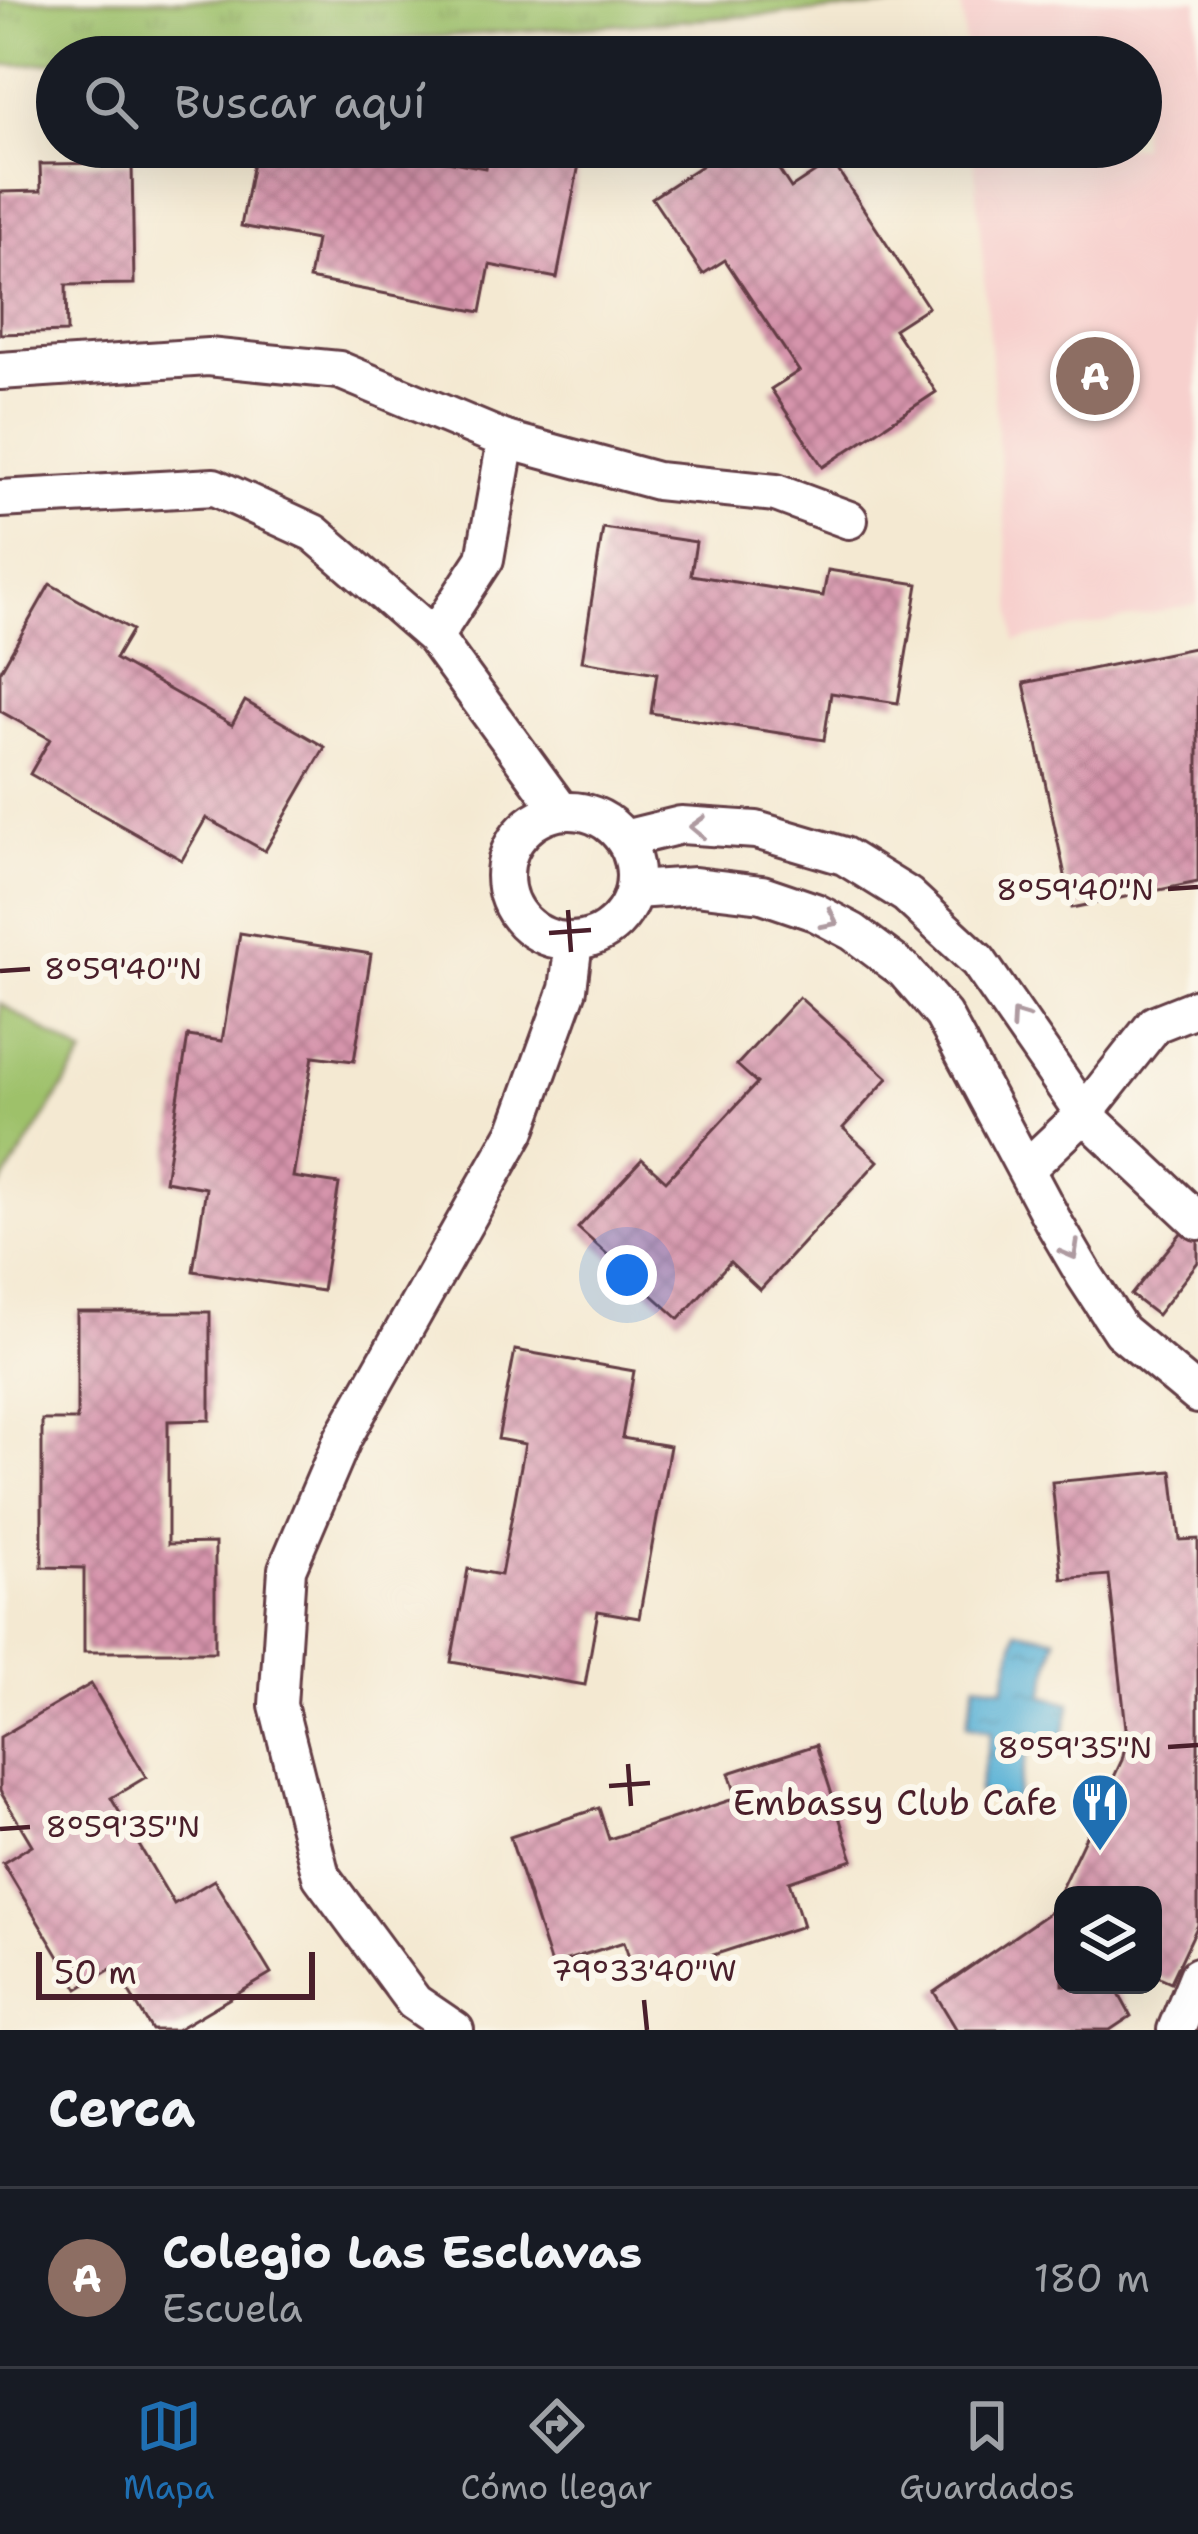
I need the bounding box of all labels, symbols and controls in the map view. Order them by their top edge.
search box [36,36,1162,168]
icon: search [78,69,144,135]
text: Buscar aquí [174,72,426,132]
pin: A [1056,331,1134,421]
one-way arrow [689,814,707,840]
text: 8°59'40"N [996,869,1154,910]
one-way arrow [818,906,839,930]
text: 8°59'40"N [44,948,202,989]
one-way arrow [1010,1009,1032,1031]
one-way arrow [1056,1239,1079,1260]
your location [597,1245,657,1305]
text: 8°59'35"N [998,1727,1152,1768]
restaurant icon: Embassy Club Cafe [1069,1771,1131,1853]
place label: Embassy Club Cafe [733,1778,1058,1827]
text: 8°59'35"N [46,1806,200,1847]
map controls [1054,1886,1162,1994]
button: layers [1054,1886,1162,1994]
scale bar [36,1946,315,1999]
text: 50 m [54,1950,137,1995]
text: 79°33'40"W [551,1950,737,1991]
text: Cerca [48,2074,195,2142]
text: Colegio Las Esclavas [162,2222,642,2282]
text: A [72,2252,102,2304]
text: 180 m [1034,2252,1150,2304]
text: Escuela [162,2282,303,2334]
tab: Mapa [123,2393,214,2510]
tab: Cómo llegar [461,2393,653,2510]
tab: Guardados [899,2393,1075,2510]

